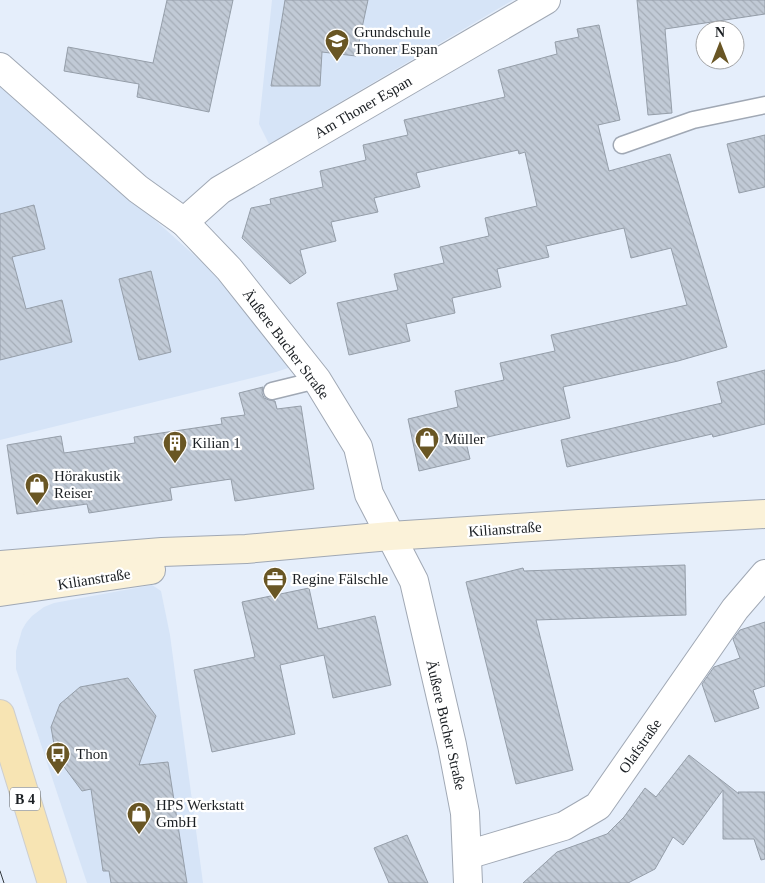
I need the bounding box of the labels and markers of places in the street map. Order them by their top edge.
place label: Grundschule Thoner Espan [354,24,438,57]
school or university icon: Grundschule Thoner Espan [324,28,350,62]
shop icon: Müller [414,426,440,460]
building icon: Kilian 1 [162,430,188,464]
place label: Müller [444,431,485,447]
place label: Kilian 1 [192,435,241,451]
place label: Hörakustik Reiser [54,468,121,501]
shop icon: Hörakustik Reiser [24,472,50,506]
office icon: Regine Fälschle [262,566,288,600]
place label: Regine Fälschle [292,571,389,587]
bus stop icon: Thon [45,741,71,775]
place label: Thon [76,746,108,762]
place label: HPS Werkstatt GmbH [156,797,245,830]
shop icon: HPS Werkstatt GmbH [126,801,152,835]

